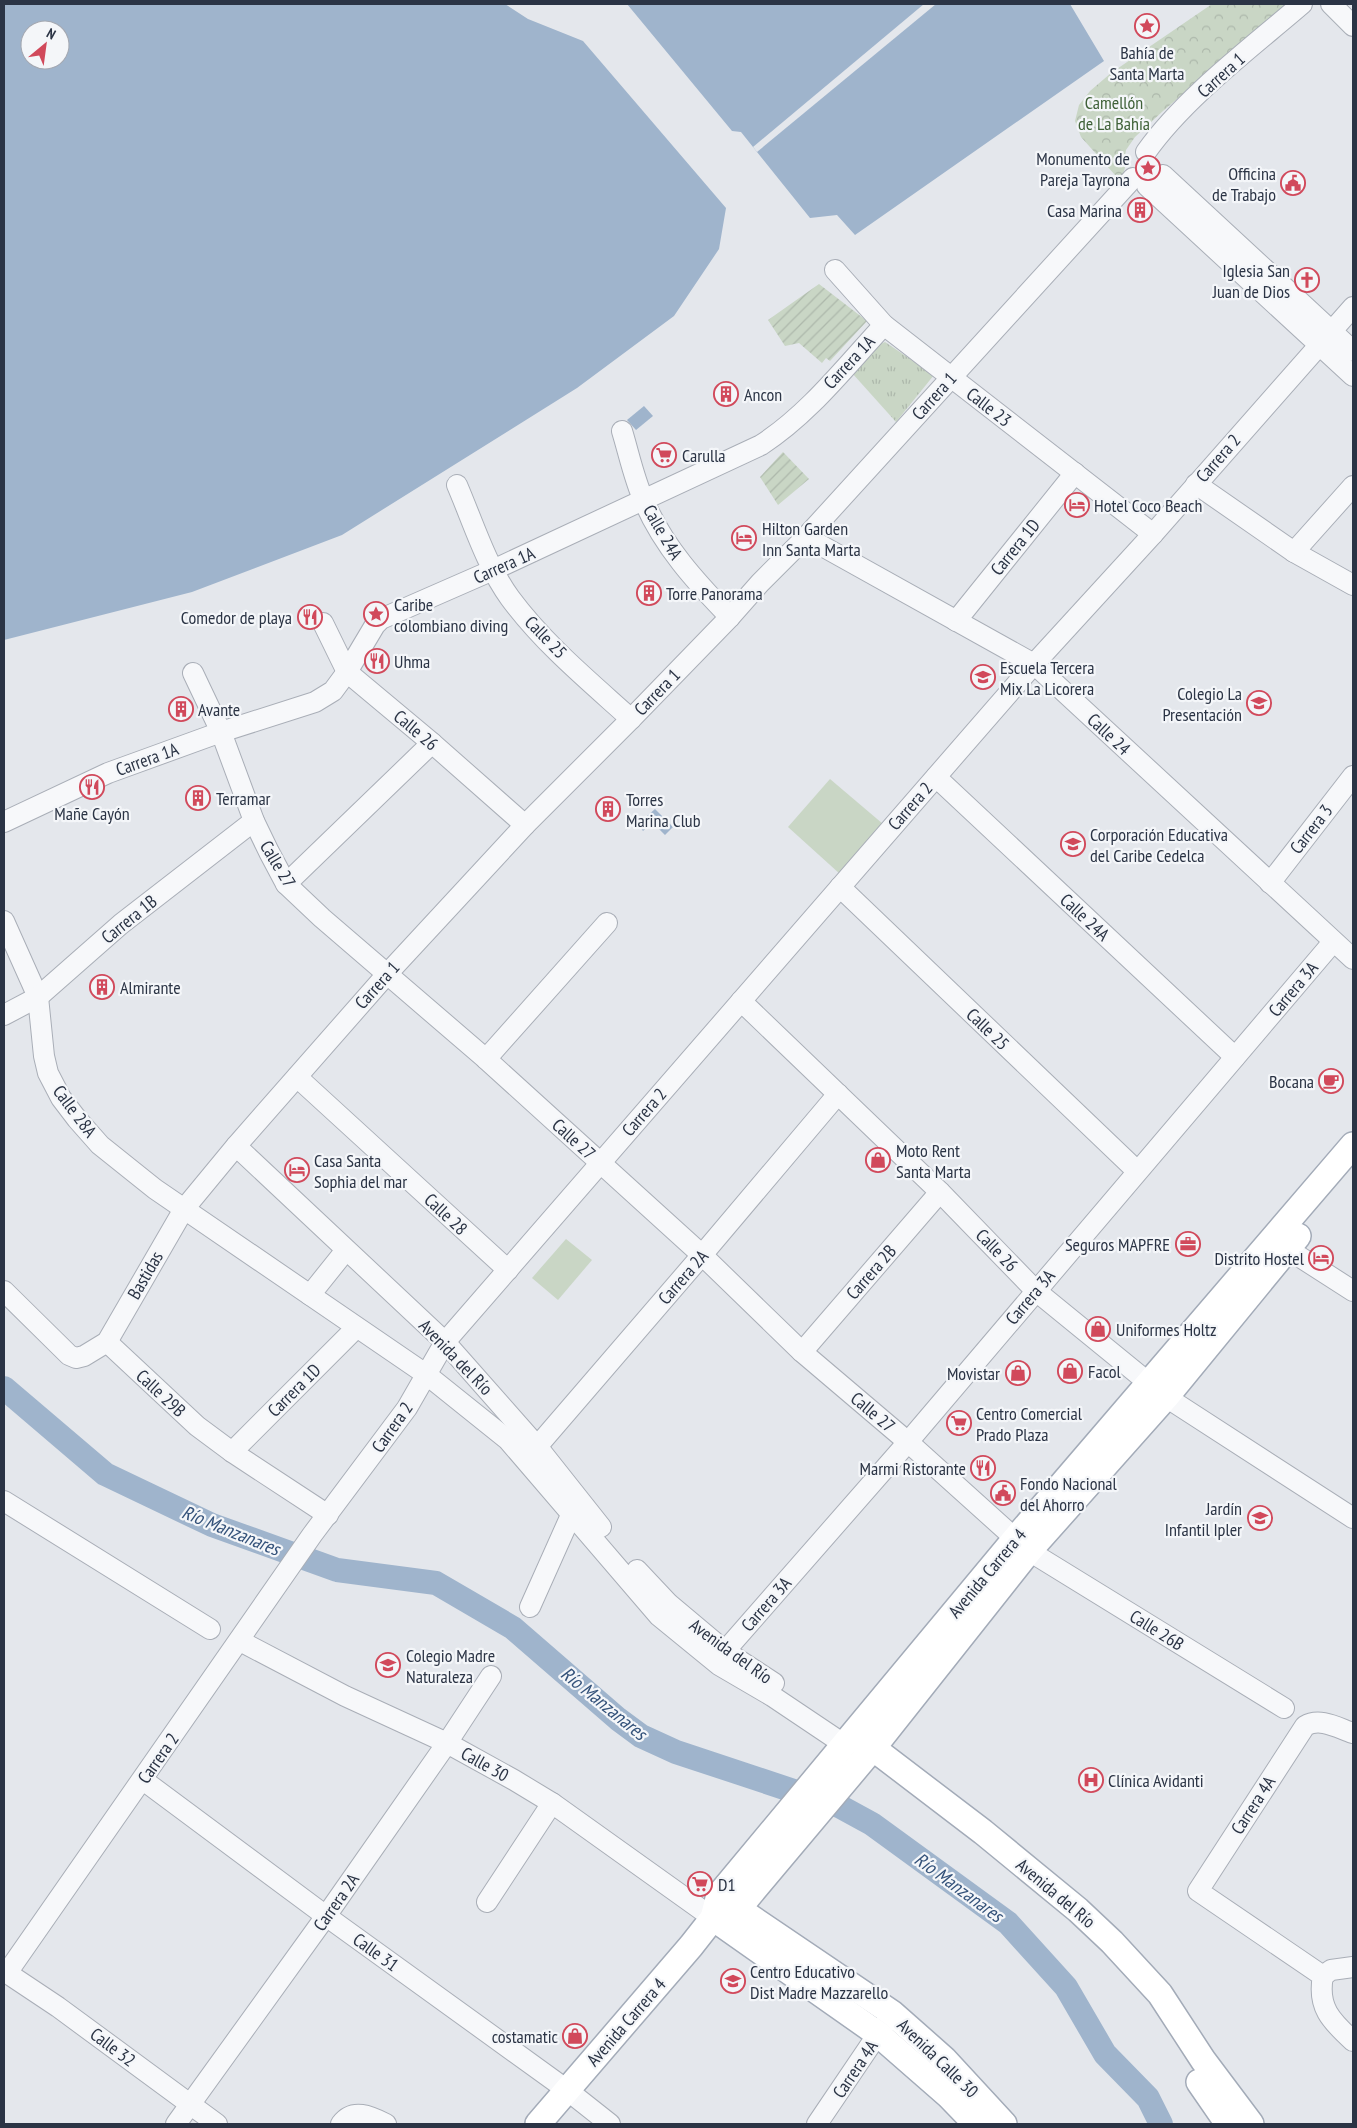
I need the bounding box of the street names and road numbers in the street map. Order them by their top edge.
street label: Carrera 1 [1192,48,1250,102]
street label: Carrera 1A [818,330,880,394]
street label: Carrera 1 [907,367,961,425]
street label: Calle 23 [962,382,1016,432]
street label: Carrera 2 [1191,429,1245,487]
street label: Calle 24A [638,500,688,564]
street label: Carrera 1D [985,514,1045,580]
street label: Carrera 1A [470,541,539,589]
street label: Calle 25 [520,611,572,663]
street label: Carrera 1 [629,664,685,720]
street label: Calle 26 [389,705,443,755]
street label: Calle 24 [1082,708,1136,760]
street label: Carrera 1A [112,737,182,781]
street label: Carrera 2 [883,777,937,835]
street label: Carrera 3 [1285,800,1337,858]
street label: Calle 27 [255,836,301,892]
street label: Calle 24A [1055,888,1115,946]
street label: Carrera 1B [96,890,162,948]
street label: Carrera 1 [350,956,404,1014]
street label: Carrera 3A [1263,956,1323,1021]
street label: Calle 25 [962,1003,1014,1055]
street label: Calle 28A [48,1080,102,1142]
street label: Carrera 2 [617,1083,671,1141]
street label: Calle 27 [547,1113,601,1165]
street label: Calle 28 [419,1188,473,1240]
street label: Calle 26 [971,1224,1023,1276]
street label: Carrera 2B [841,1240,901,1304]
street label: Carrera 2A [653,1245,713,1309]
street label: Bastidas [122,1247,168,1303]
street label: Carrera 3A [1000,1264,1060,1329]
street label: Avenida del Río [414,1314,498,1400]
street label: Carrera 1D [263,1359,325,1421]
street label: Calle 29B [131,1364,191,1422]
street label: Calle 27 [846,1387,900,1437]
street label: Carrera 2 [366,1397,418,1457]
street label: Avenida Carrera 4 [943,1524,1031,1622]
street label: Carrera 3A [736,1572,796,1636]
street label: Calle 26B [1126,1604,1188,1656]
street label: Avenida del Río [685,1613,777,1689]
street label: Carrera 2 [132,1728,184,1788]
street label: Calle 30 [457,1742,513,1786]
street label: Carrera 4A [1226,1771,1281,1839]
street label: Avenida del Río [1012,1853,1101,1933]
street label: Carrera 2A [308,1868,364,1935]
street label: Calle 31 [349,1928,403,1976]
street label: Avenida Carrera 4 [581,1973,671,2071]
street label: Avenida Calle 30 [893,2014,983,2102]
street label: Calle 32 [86,2022,140,2072]
street label: Carrera 4A [827,2035,883,2102]

